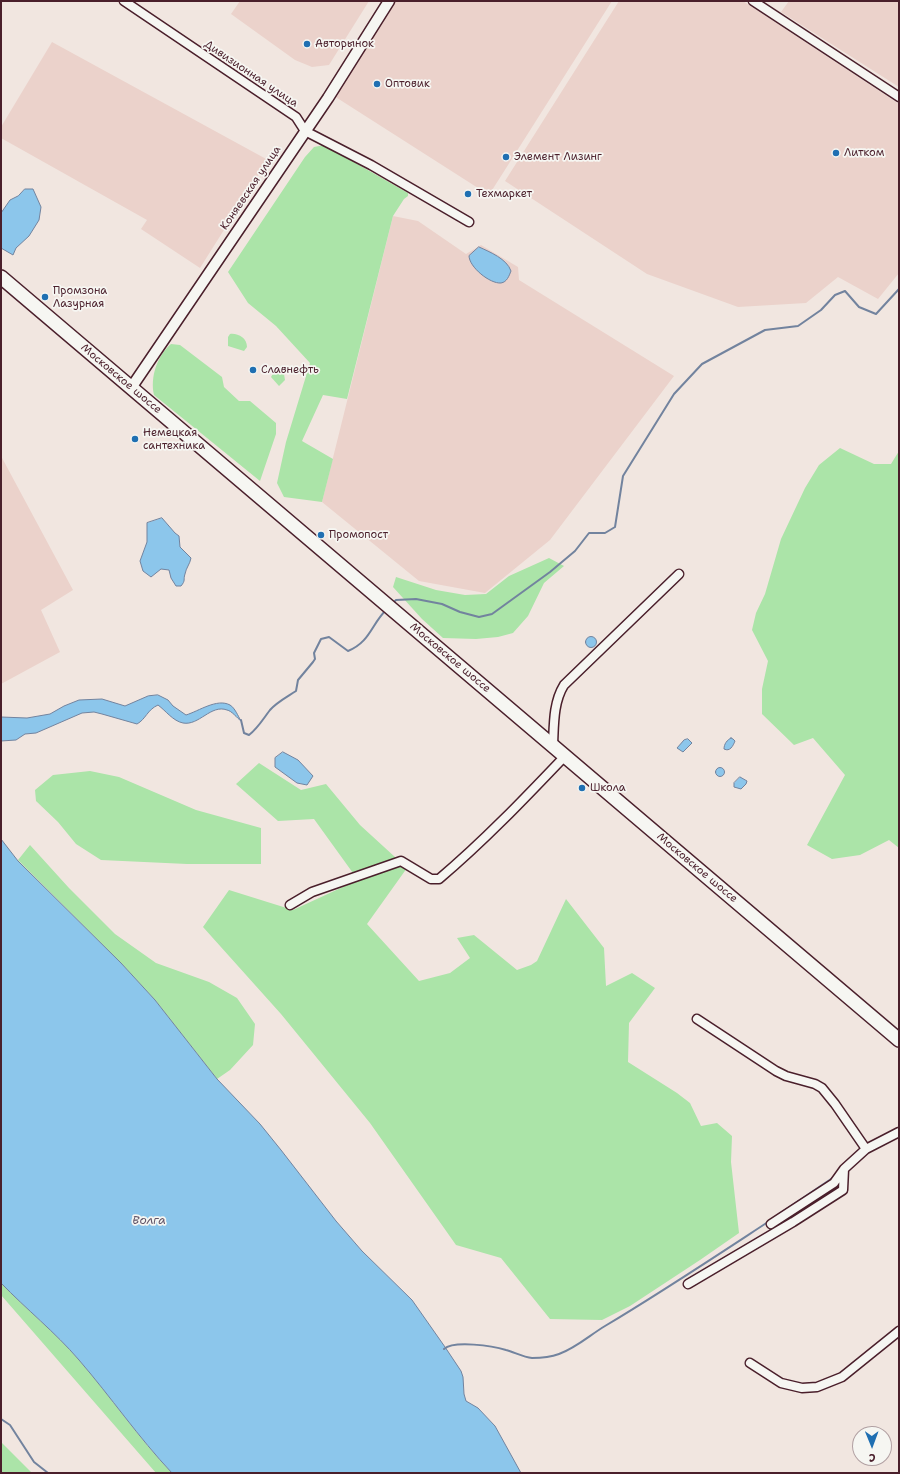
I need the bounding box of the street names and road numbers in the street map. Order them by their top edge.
street label: Дивизионная улица [202,38,300,110]
street label: Коняевская улица [218,143,284,233]
street label: Московское шоссе [78,341,164,417]
street label: Московское шоссе [407,620,493,696]
street label: Московское шоссе [654,830,740,906]

